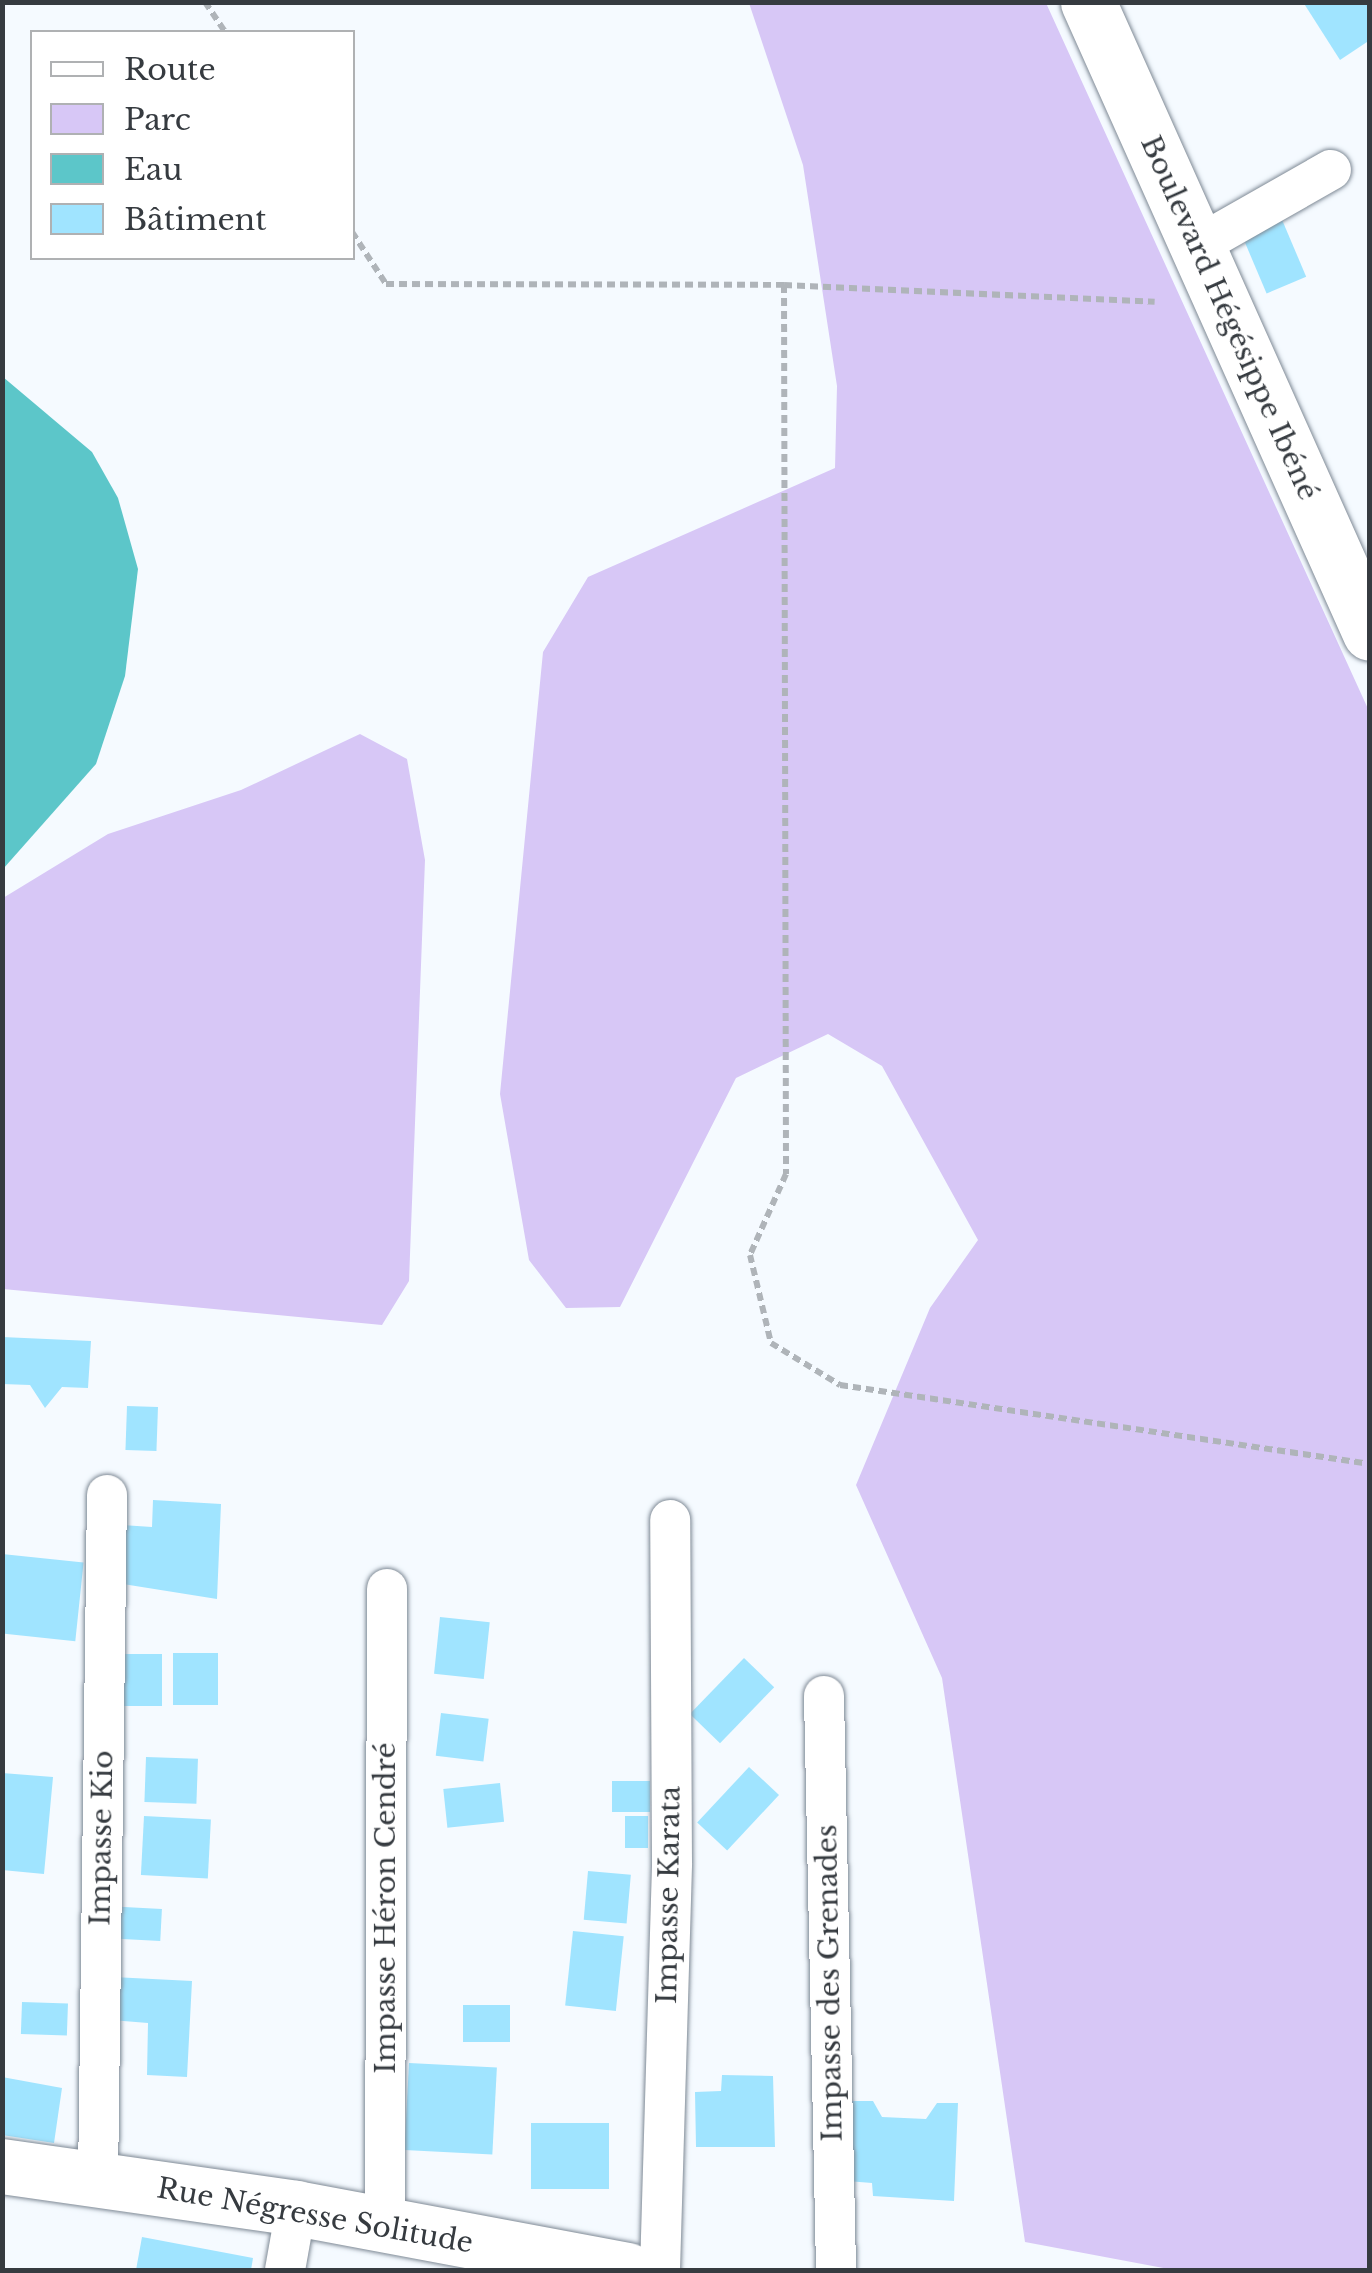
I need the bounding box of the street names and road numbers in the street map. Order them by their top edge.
street label: Boulevard Hégésippe Ibéné [1133,131,1325,505]
street label: Impasse Héron Cendré [369,1742,403,2074]
street label: Impasse Kio [84,1750,120,1926]
street label: Impasse Karata [650,1786,688,2004]
street label: Impasse des Grenades [810,1824,850,2142]
street label: Rue Négresse Solitude [154,2172,476,2260]

